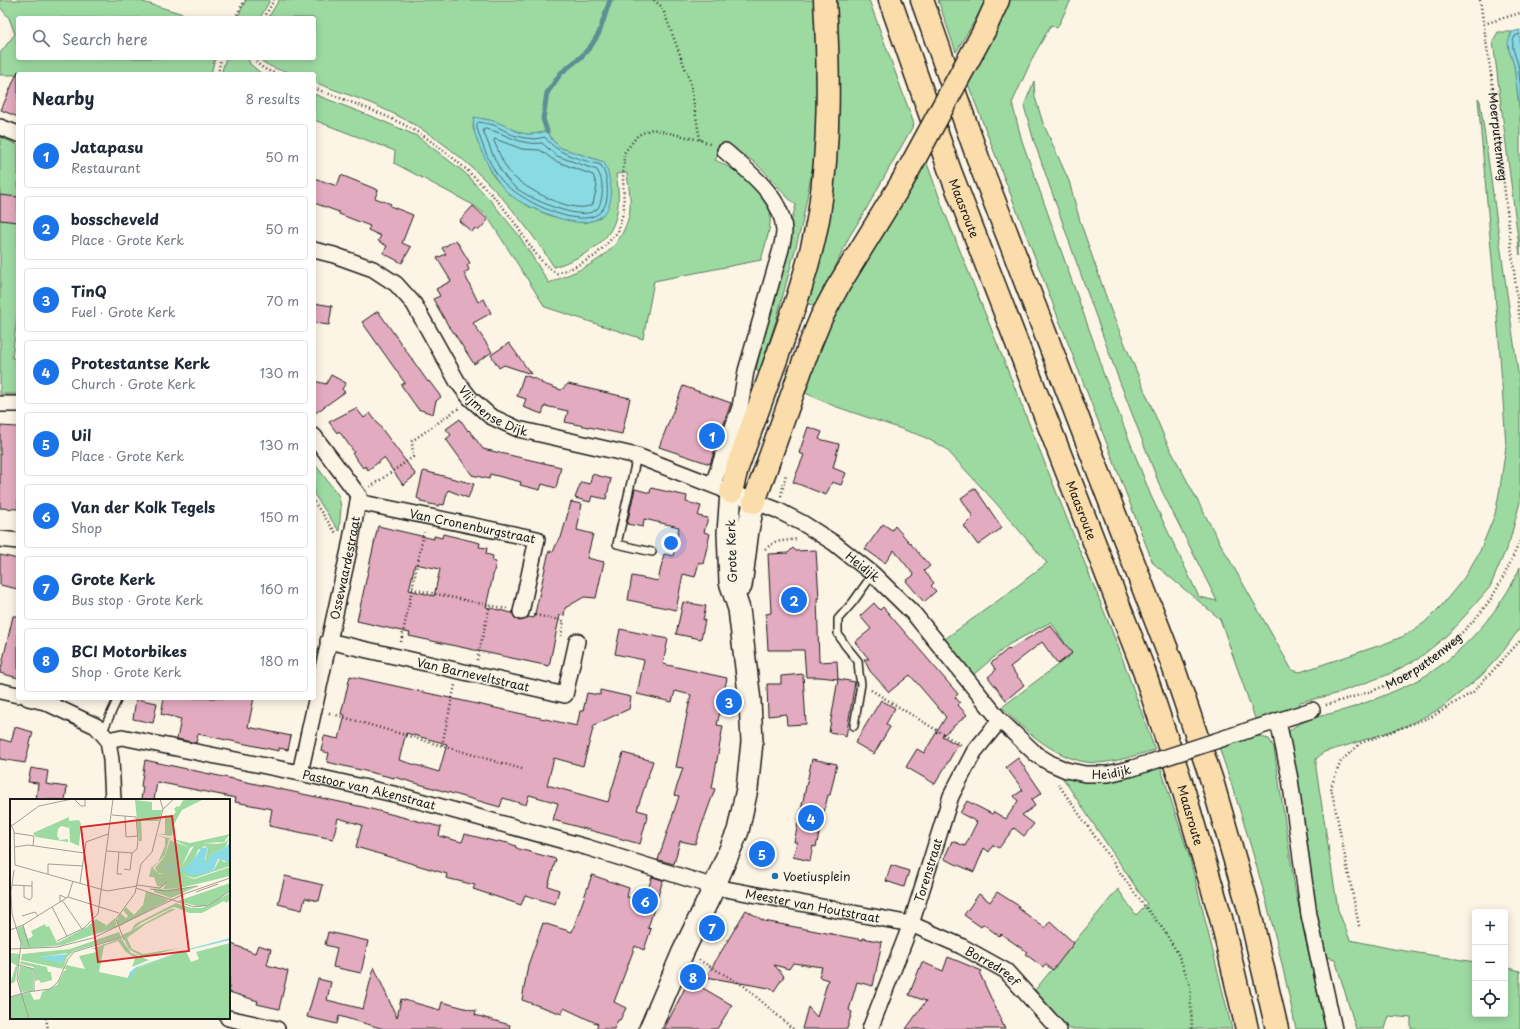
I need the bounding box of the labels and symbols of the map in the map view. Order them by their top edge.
street label: Moerputtenweg [1484,91,1513,182]
street label: Maasroute [945,176,984,241]
street label: Vlijmense Dijk [455,382,530,440]
pin: 1 [699,421,725,451]
street label: Maasroute [1062,478,1102,543]
street label: Van Cronenburgstraat [408,504,537,548]
street label: Ossewaardestraat [325,515,364,621]
street label: Grote Kerk [721,519,741,583]
your location [661,533,681,553]
street label: Heidijk [842,547,884,585]
pin: 2 [781,585,807,615]
street label: Moerputtenweg [1382,628,1466,693]
street label: Van Barneveltstraat [415,653,531,696]
pin: 3 [716,687,742,717]
street label: Heidijk [1092,760,1133,783]
street label: Pastoor van Akenstraat [301,765,438,814]
street label: Maasroute [1173,783,1208,848]
inset map [10,799,230,1019]
pin: 4 [798,803,824,833]
street label: Torenstraat [909,835,946,905]
pin: 5 [749,839,775,869]
place label: Voetiusplein [783,867,850,885]
marker: Voetiusplein [770,871,780,881]
street label: Meester van Houtstraat [744,884,882,927]
pin: 6 [632,886,658,916]
pin: 7 [699,913,725,943]
street label: Borredreef [962,941,1025,991]
pin: 8 [680,962,706,992]

